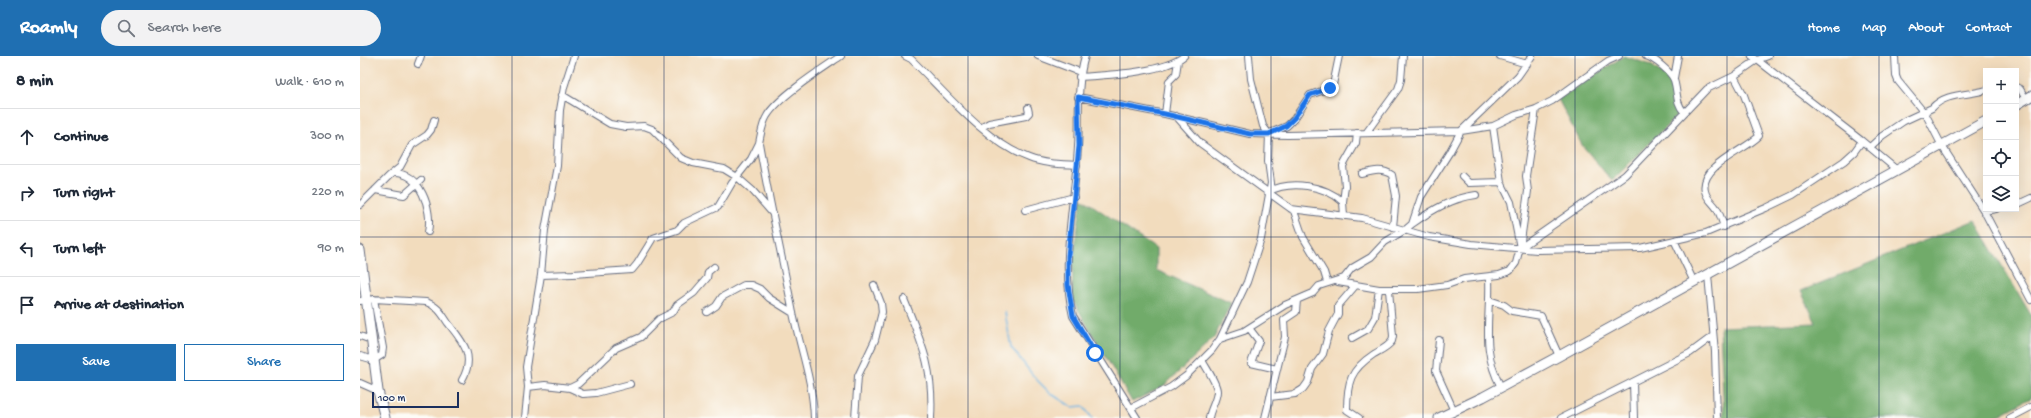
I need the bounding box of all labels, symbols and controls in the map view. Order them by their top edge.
search box [101,10,381,46]
text: Roamly [20,17,77,40]
icon: search [115,17,137,39]
text: Search here [147,19,221,37]
text: Home [1808,20,1840,37]
text: Map [1862,20,1886,37]
text: About [1908,20,1944,37]
text: Contact [1966,20,2011,37]
map controls [1983,68,2019,212]
button: + [1983,68,2019,104]
text: 8 min [16,72,53,92]
text: Walk · 610 m [275,75,344,90]
route end [1321,79,1339,97]
button: − [1983,104,2019,140]
icon: ahead [16,126,38,148]
text: Continue [54,128,108,146]
text: 300 m [310,129,344,144]
button: locate [1983,140,2019,176]
button: layers [1983,176,2019,212]
icon: right [16,182,38,204]
text: Turn right [54,184,114,202]
text: 220 m [312,185,344,200]
icon: left [16,238,38,260]
text: Turn left [54,240,105,258]
text: 90 m [318,241,344,256]
icon: arrive [16,294,38,316]
text: Arrive at destination [54,296,184,314]
button: Save [16,344,176,381]
button: Share [184,344,344,381]
route start [1086,344,1104,362]
scale bar [372,390,459,409]
text: 100 m [378,393,405,405]

